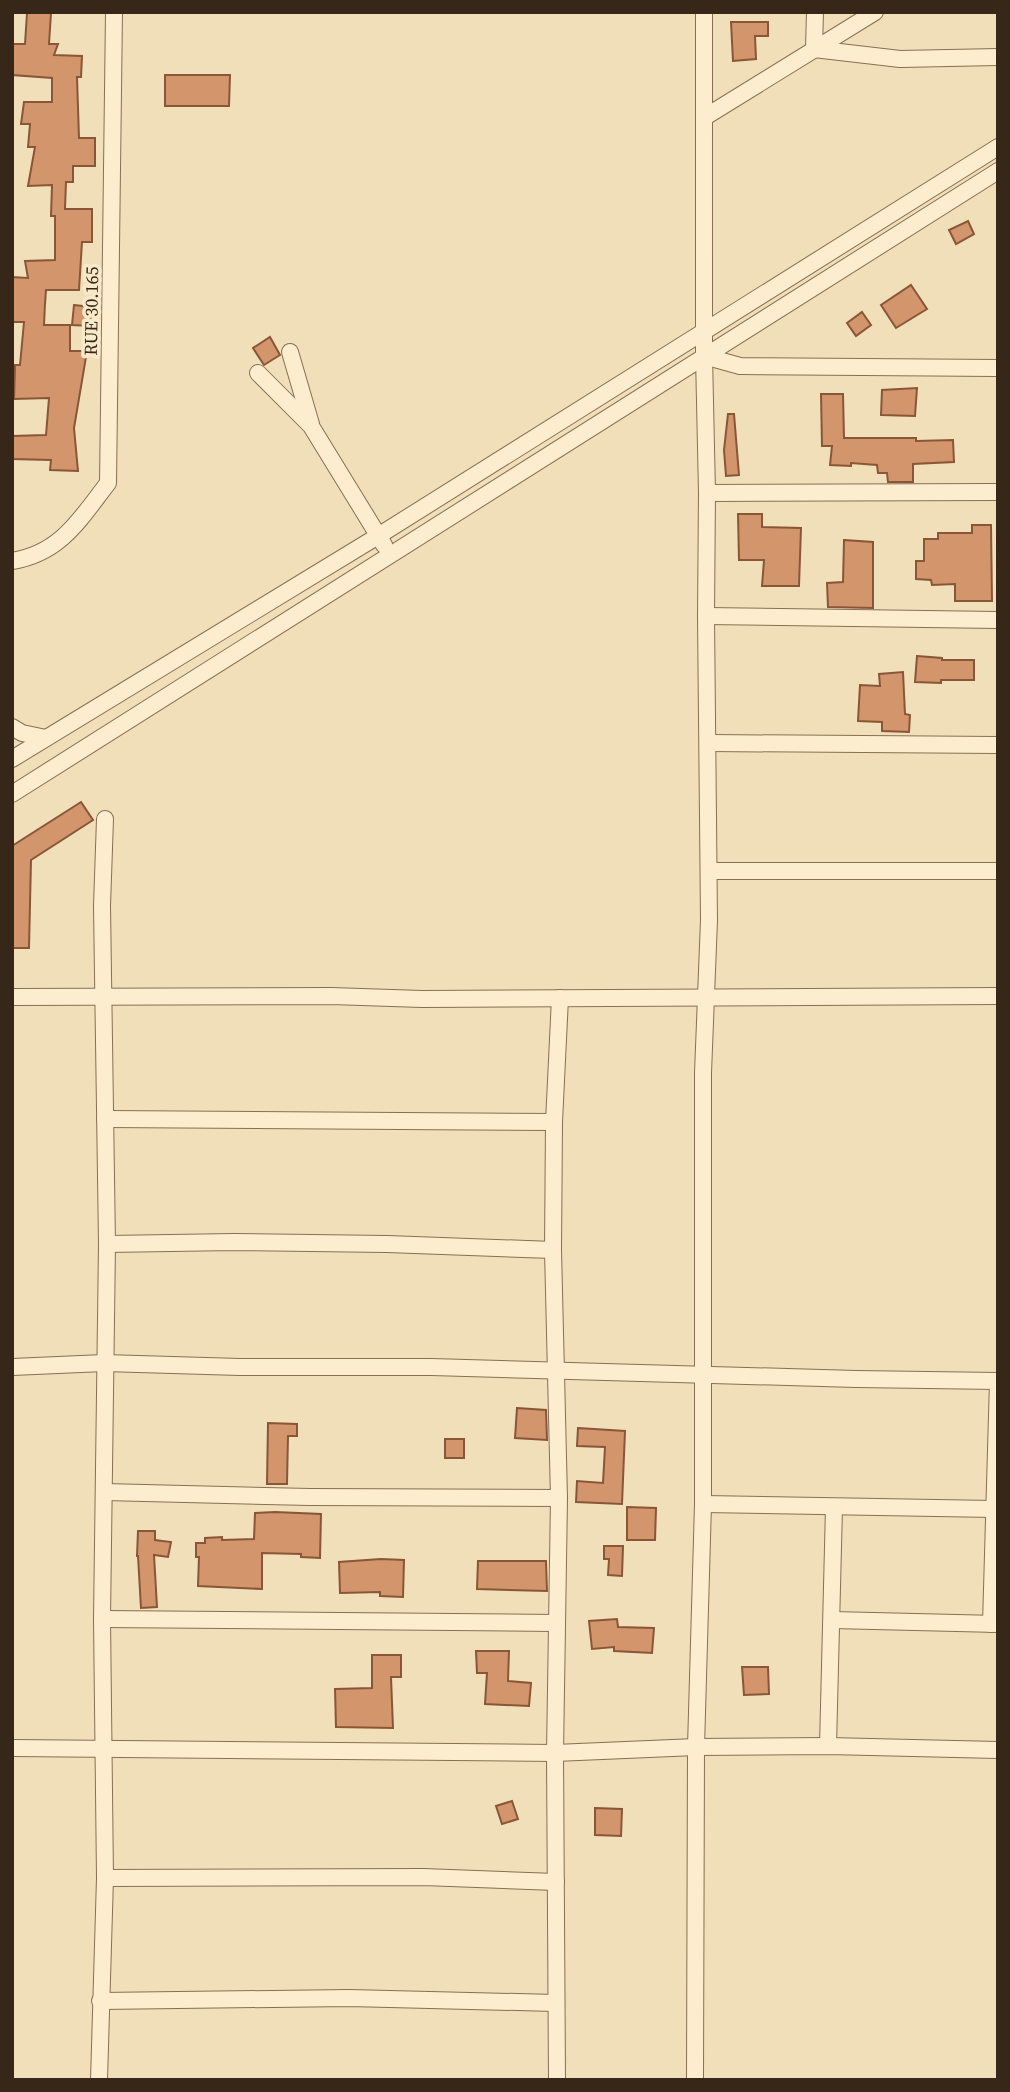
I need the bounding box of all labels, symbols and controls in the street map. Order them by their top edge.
street label: RUE 30.165 [78,266,104,356]

